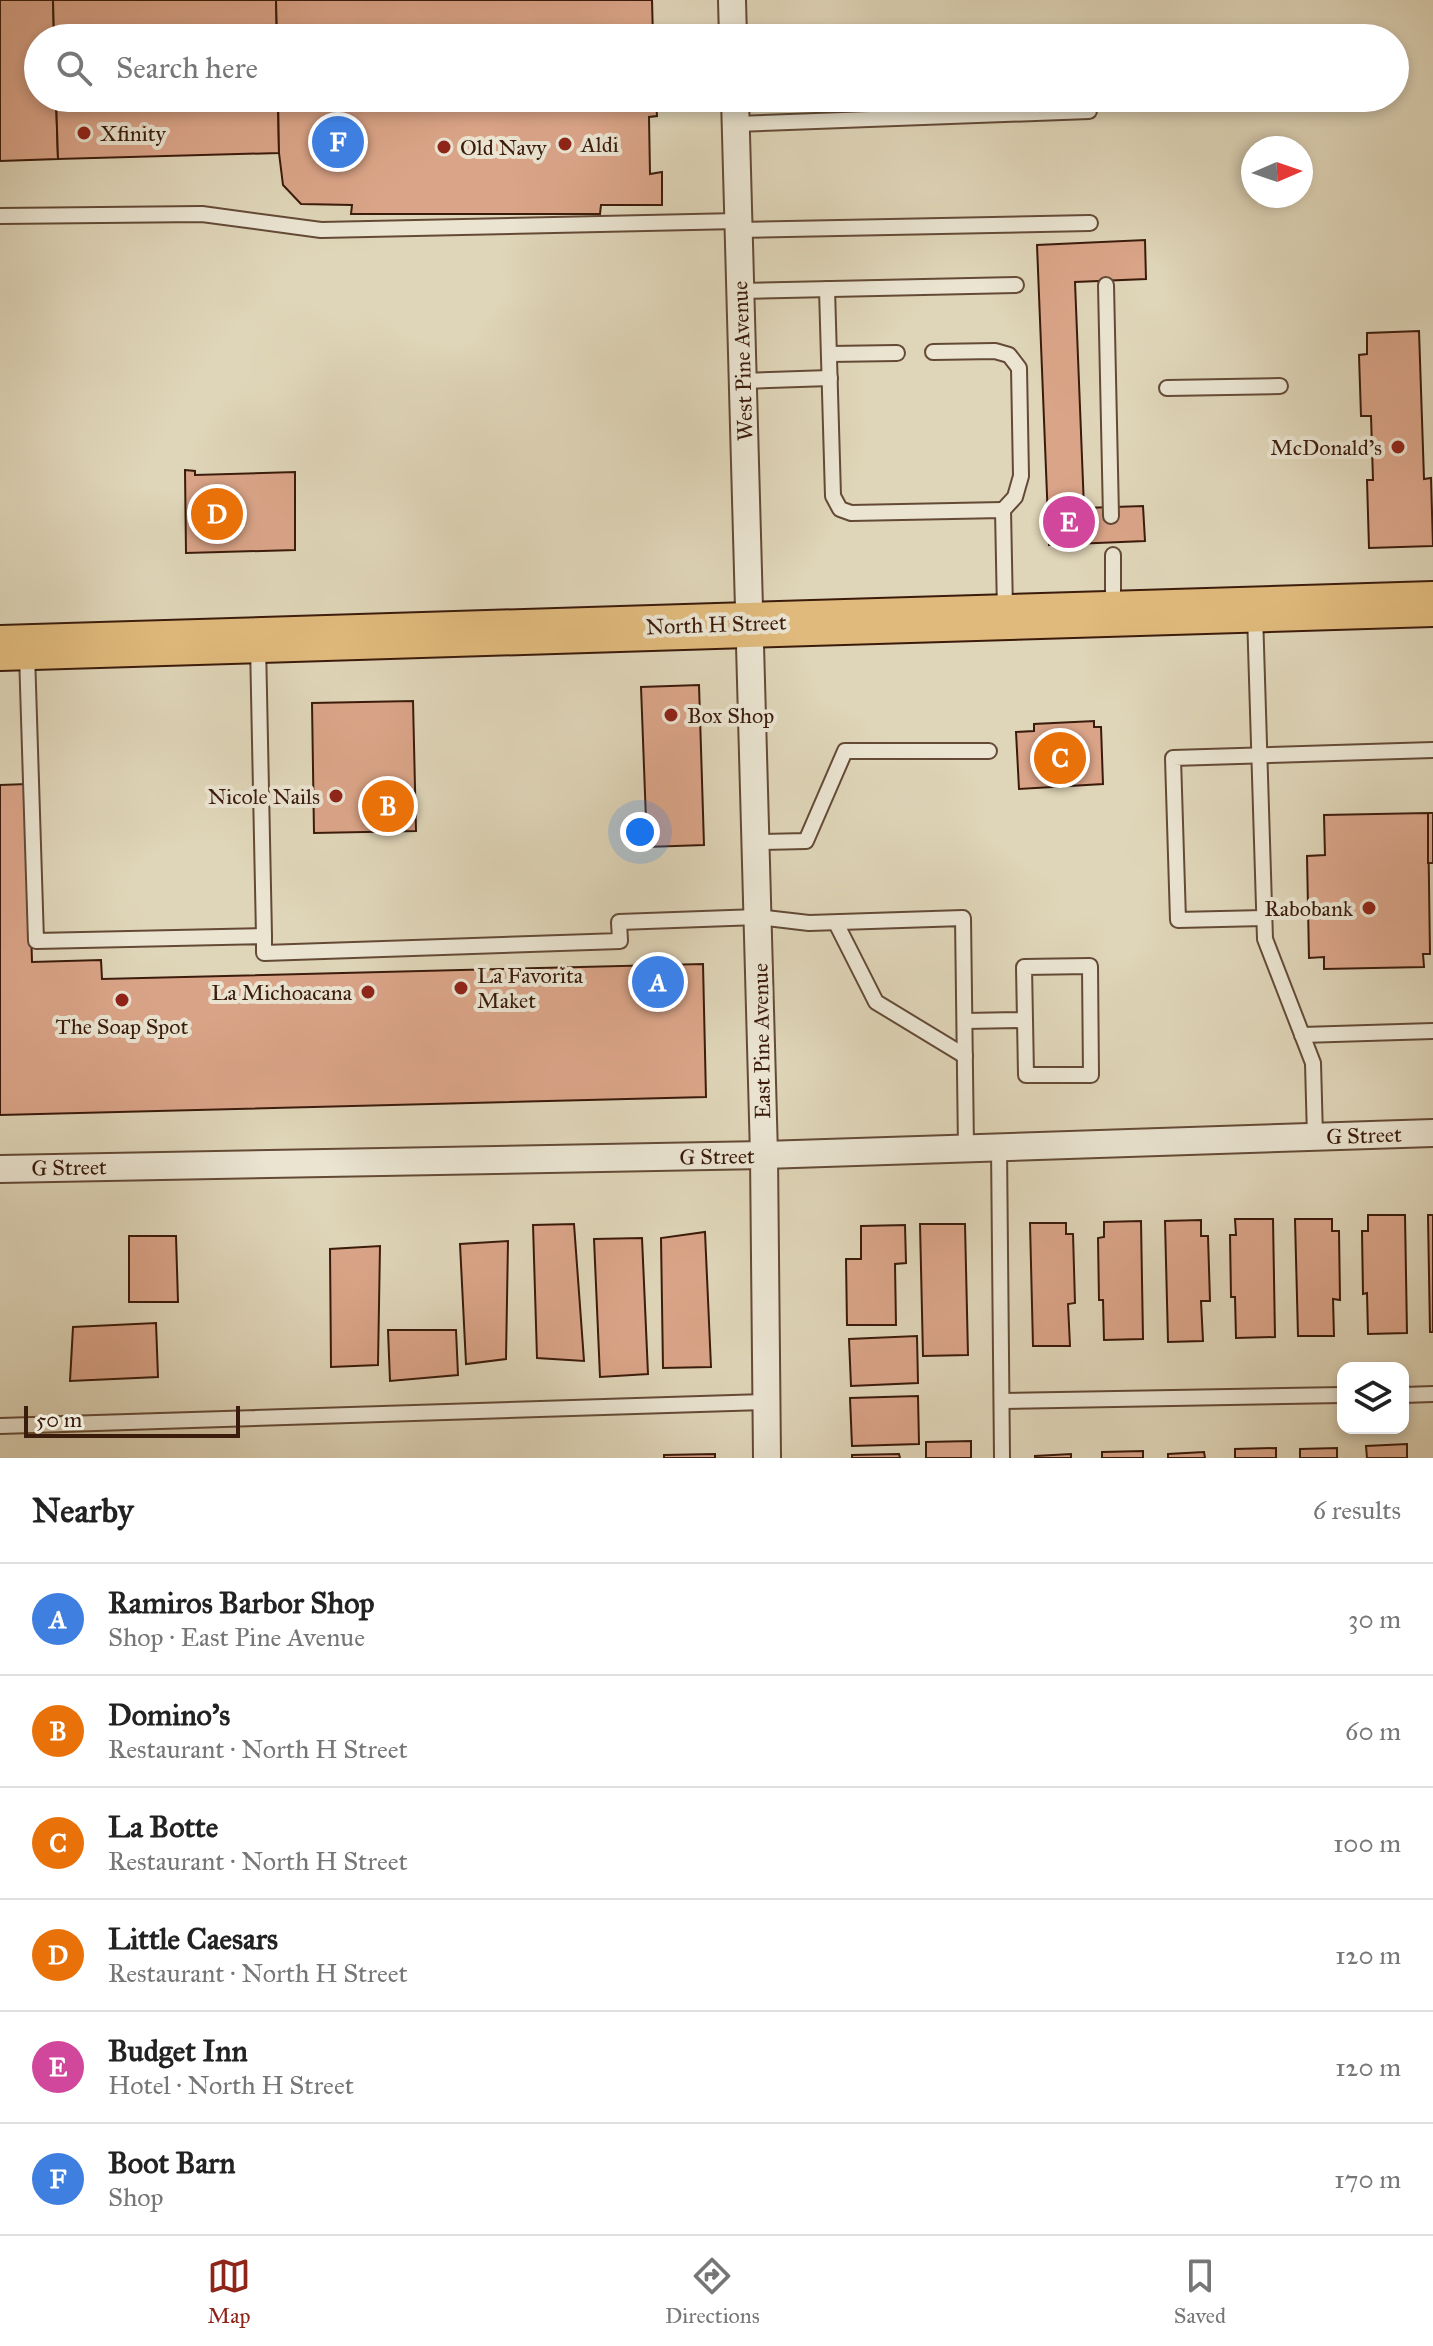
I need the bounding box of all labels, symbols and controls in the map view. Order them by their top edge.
search box [24,24,1409,112]
icon: search [52,46,96,90]
text: Search here [116,50,258,86]
pin: F [312,112,364,172]
place label: Xfinity [100,120,166,147]
marker: Xfinity [75,124,93,142]
place label: Aldi [580,131,619,158]
place label: Old Navy [460,134,547,161]
marker: Aldi [556,135,574,153]
north arrow [1241,136,1313,208]
marker: Old Navy [435,138,453,156]
street label: West Pine Avenue [726,280,759,442]
place label: McDonald's [1270,434,1382,461]
marker: McDonald's [1389,438,1407,456]
pin: D [191,484,243,544]
pin: E [1043,492,1095,552]
street label: North H Street [645,609,787,640]
place label: Box Shop [687,702,774,729]
marker: Box Shop [662,706,680,724]
pin: C [1034,728,1086,788]
pin: B [362,776,414,836]
place label: Nicole Nails [208,783,320,810]
marker: Nicole Nails [327,787,345,805]
your location [620,812,660,852]
place label: Rabobank [1264,895,1354,922]
marker: Rabobank [1360,899,1378,917]
pin: A [632,952,684,1012]
place label: La Favorita Maket [477,962,584,1014]
street label: East Pine Avenue [747,963,776,1119]
place label: La Michoacana [211,979,353,1006]
marker: La Favorita Maket [452,979,470,997]
marker: La Michoacana [359,983,377,1001]
marker: The Soap Spot [113,991,131,1009]
place label: The Soap Spot [56,1013,189,1040]
street label: G Street [1326,1121,1402,1150]
street label: G Street [679,1142,755,1171]
street label: G Street [31,1153,107,1182]
map controls [1337,1362,1409,1434]
button: layers [1337,1362,1409,1434]
scale bar [24,1402,240,1438]
text: 50 m [36,1406,82,1433]
text: Nearby [32,1490,134,1531]
text: 6 results [1313,1494,1401,1526]
text: Ramiros Barbor Shop [108,1585,375,1621]
text: A [49,1603,67,1635]
text: 30 m [1348,1603,1401,1635]
text: Shop · East Pine Avenue [108,1621,365,1653]
text: Domino's [108,1697,230,1733]
text: B [49,1715,67,1747]
text: 60 m [1345,1715,1401,1747]
text: Restaurant · North H Street [108,1733,408,1765]
text: La Botte [108,1809,218,1845]
text: C [49,1827,67,1859]
text: 100 m [1333,1827,1401,1859]
text: Restaurant · North H Street [108,1845,408,1877]
text: Little Caesars [108,1921,278,1957]
text: D [48,1939,68,1971]
text: 120 m [1335,1939,1401,1971]
text: Restaurant · North H Street [108,1957,408,1989]
text: Budget Inn [108,2033,248,2069]
text: E [49,2051,67,2083]
text: 120 m [1335,2051,1401,2083]
text: Hotel · North H Street [108,2069,354,2101]
text: Boot Barn [108,2145,236,2181]
text: F [50,2163,67,2195]
text: 170 m [1334,2163,1401,2195]
text: Shop [108,2181,164,2213]
tab: Map [207,2254,251,2329]
tab: Directions [665,2254,760,2329]
tab: Saved [1174,2254,1226,2329]

